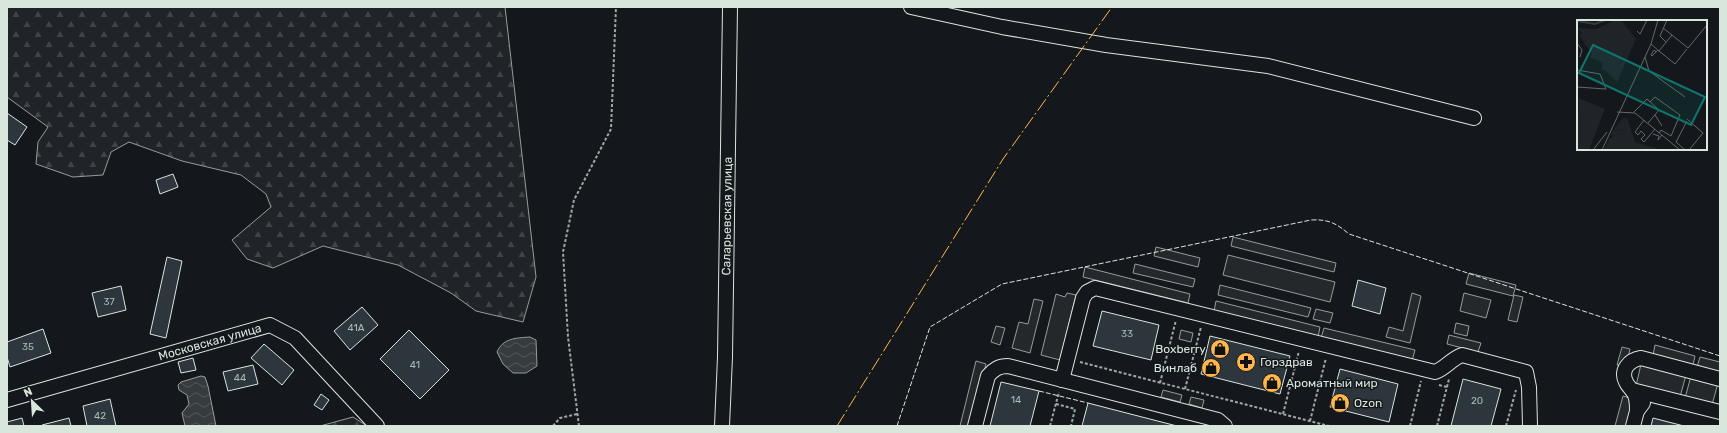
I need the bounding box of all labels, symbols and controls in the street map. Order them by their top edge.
inset map [1577,20,1707,150]
street label: Саларьевская улица [719,157,735,275]
house number: 37 [103,296,115,308]
street label: Московская улица [157,321,263,363]
house number: 41А [348,322,365,334]
house number: 33 [1121,328,1133,340]
shop icon: Boxberry [1209,338,1231,360]
house number: 35 [22,341,34,353]
place label: Boxberry [1155,342,1206,356]
pharmacy icon: Горздрав [1235,351,1257,373]
place label: Горздрав [1260,355,1313,369]
shop icon: Винлаб [1200,357,1222,379]
house number: 41 [410,359,420,371]
place label: Винлаб [1154,361,1197,375]
house number: 44 [234,372,246,384]
shop icon: Ароматный мир [1261,372,1283,394]
place label: Ароматный мир [1286,376,1378,390]
north arrow [12,381,52,421]
text: N [22,385,34,400]
shop icon: Ozon [1329,392,1351,414]
house number: 14 [1011,394,1021,406]
house number: 20 [1471,395,1483,407]
place label: Ozon [1354,396,1382,410]
house number: 42 [94,410,106,422]

